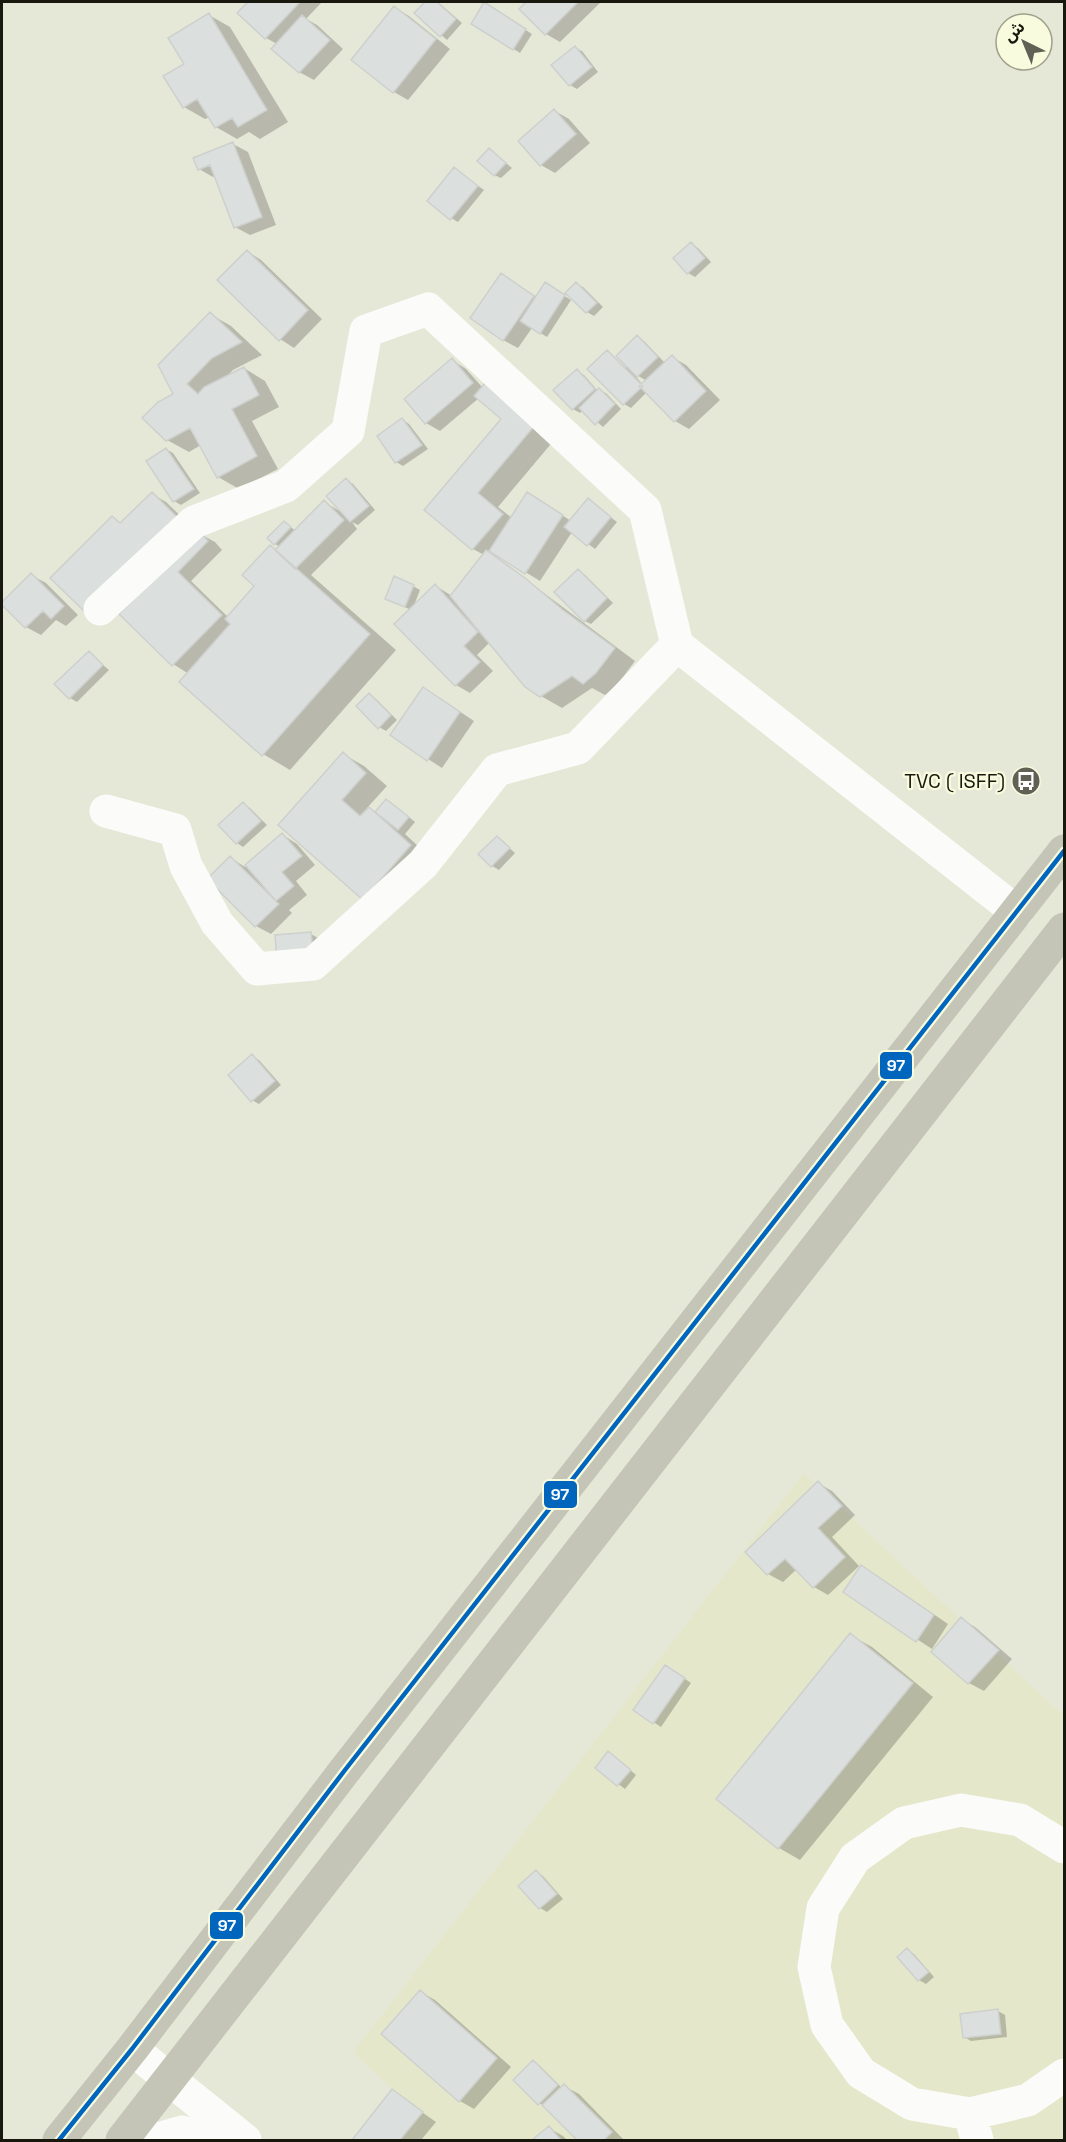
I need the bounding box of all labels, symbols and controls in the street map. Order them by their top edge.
north arrow [994,12,1054,72]
text: ش [999,16,1029,47]
bus stop icon: TVC ( ISFF) [1010,765,1042,797]
place label: TVC ( ISFF) [904,768,1005,794]
line badge: 97 [879,1051,913,1080]
text: 97 [887,1055,905,1076]
line badge: 97 [543,1480,578,1509]
text: 97 [551,1484,569,1505]
line badge: 97 [209,1911,244,1940]
text: 97 [218,1915,236,1936]

